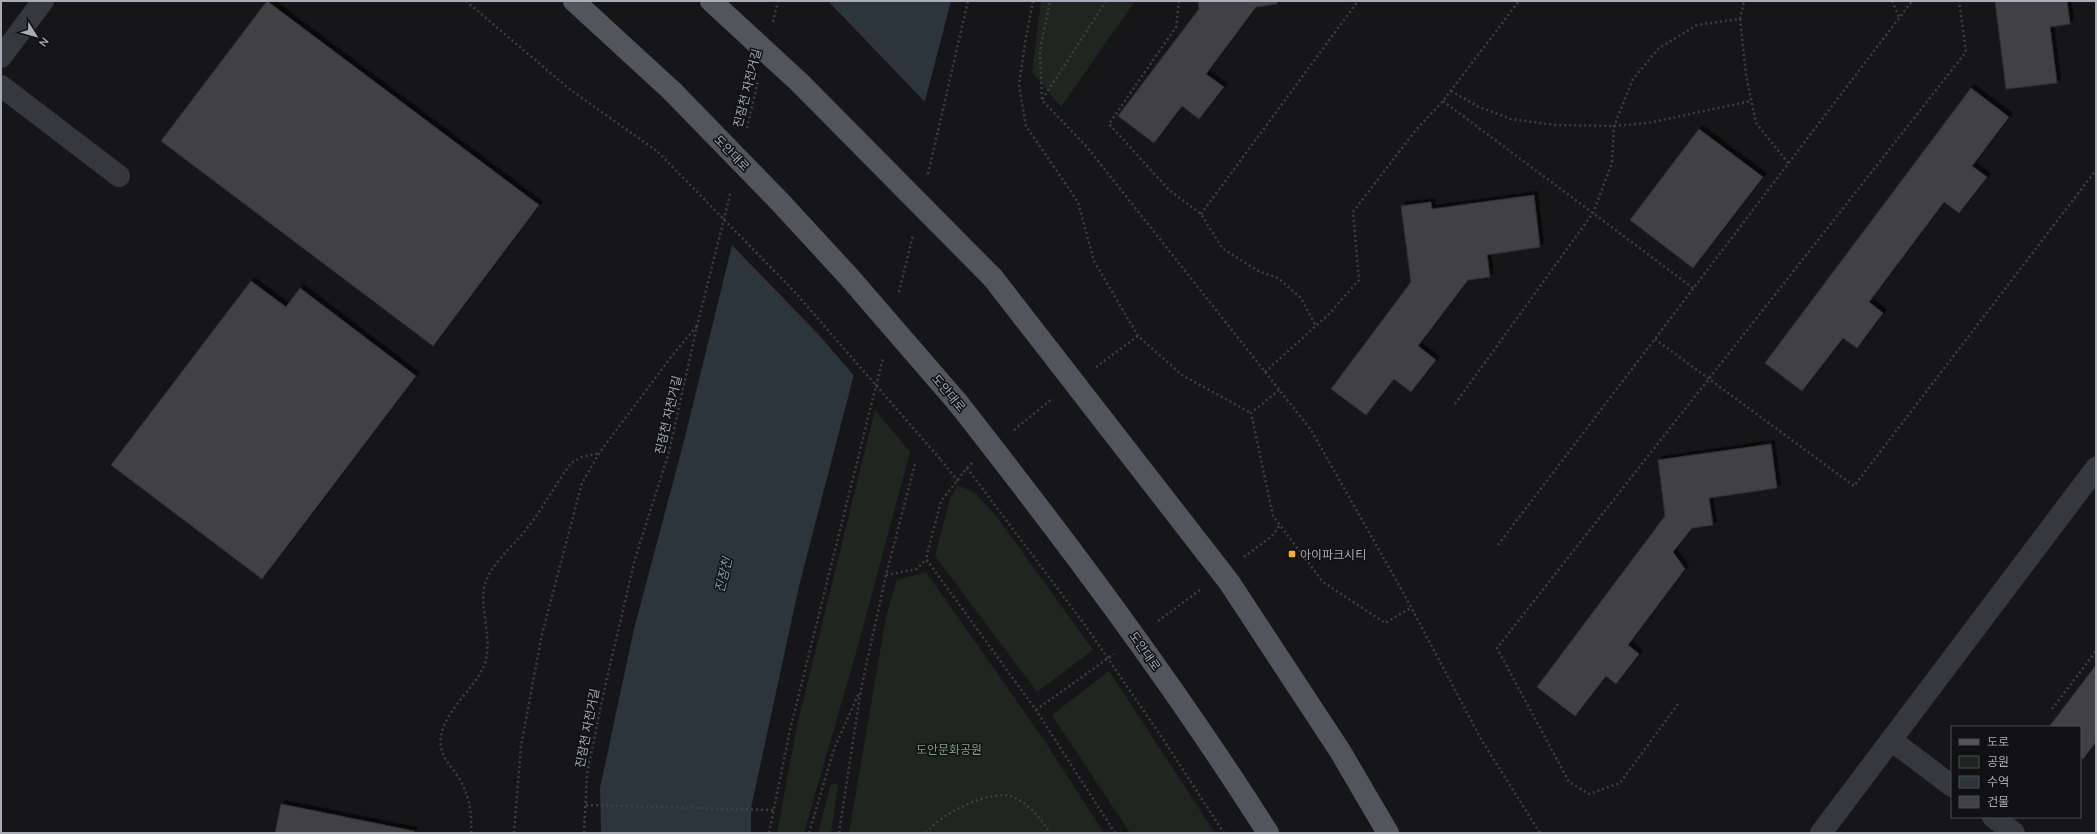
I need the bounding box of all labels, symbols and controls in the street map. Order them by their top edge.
north arrow [16,16,56,56]
text: N [36,35,52,49]
street label: 진잠천 자전거길 [730,47,764,129]
street label: 도안대로 [711,132,753,174]
street label: 도안대로 [929,371,969,415]
street label: 진잠천 자전거길 [652,374,684,456]
place label: 아이파크시티 [1300,547,1366,562]
marker: 아이파크시티 [1287,549,1297,559]
water label: 진잠천 [711,555,735,594]
street label: 도안대로 [1126,629,1164,673]
street label: 진잠천 자전거길 [572,687,602,769]
legend [1951,726,2081,818]
text: 도로 [1987,734,2009,749]
park label: 도안문화공원 [916,742,982,757]
text: 공원 [1987,754,2009,769]
text: 수역 [1987,774,2009,789]
text: 건물 [1987,794,2009,809]

